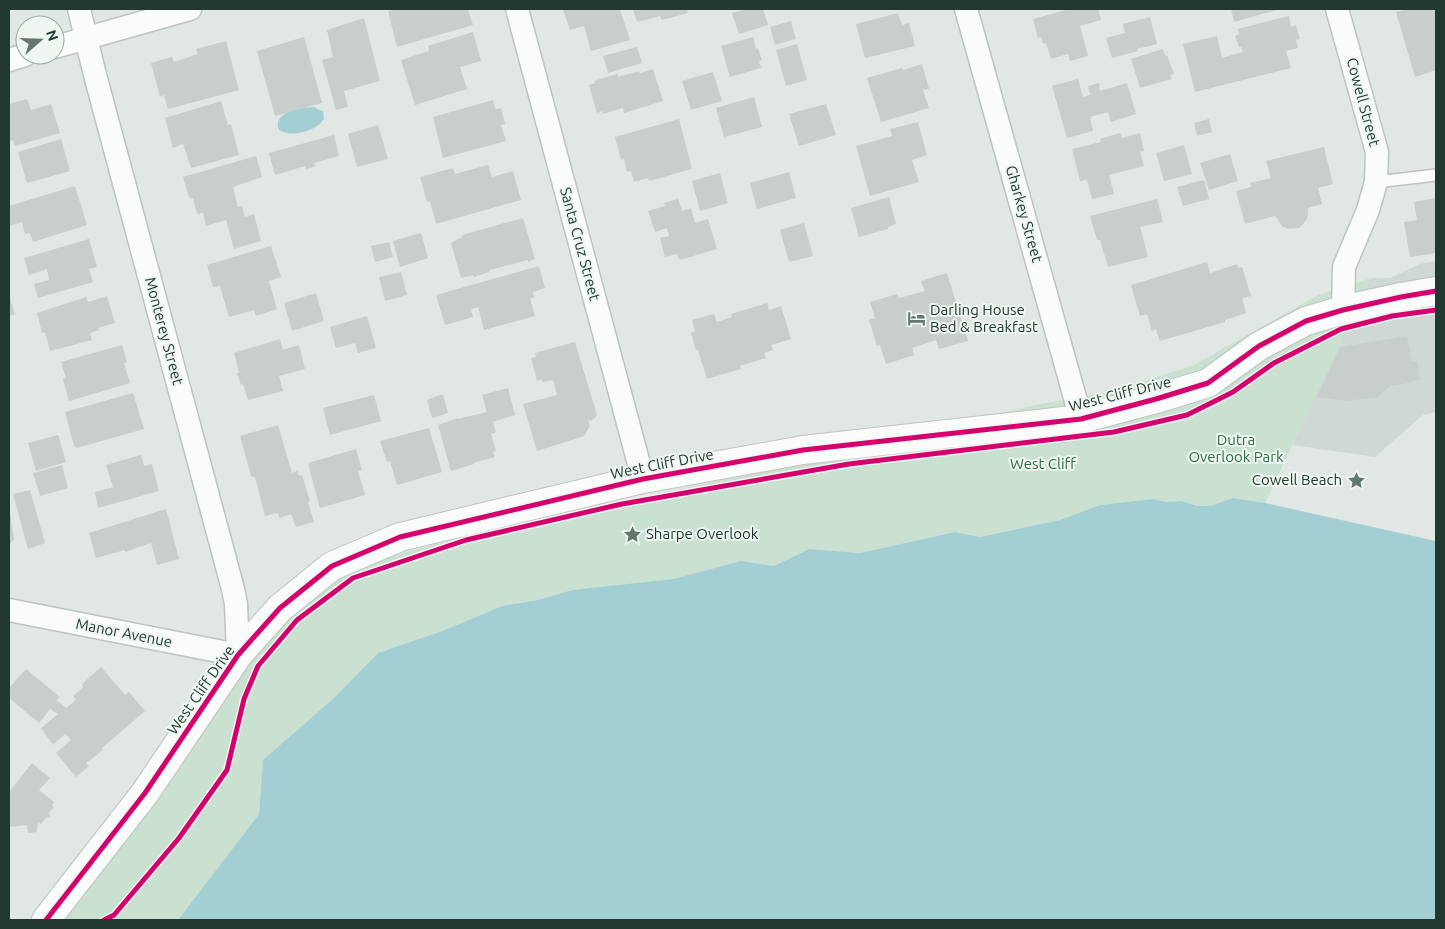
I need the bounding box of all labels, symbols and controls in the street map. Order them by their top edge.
north arrow [15,15,65,65]
text: N [43,28,62,43]
street label: Cowell Street [1343,56,1383,148]
street label: Gharkey Street [1003,163,1046,264]
street label: Santa Cruz Street [557,185,604,303]
street label: Monterey Street [142,275,187,387]
place label: Darling House Bed & Breakfast [930,301,1038,335]
hotel icon: Darling House Bed & Breakfast [906,309,926,329]
street label: West Cliff Drive [1067,373,1173,414]
park label: Dutra Overlook Park [1188,431,1284,465]
street label: West Cliff Drive [609,445,715,482]
park label: West Cliff [1010,455,1077,472]
place icon: Cowell Beach [1346,470,1366,490]
place label: Cowell Beach [1252,471,1342,488]
place icon: Sharpe Overlook [622,524,642,544]
place label: Sharpe Overlook [646,525,759,542]
street label: Manor Avenue [74,615,174,650]
street label: West Cliff Drive [164,642,238,738]

